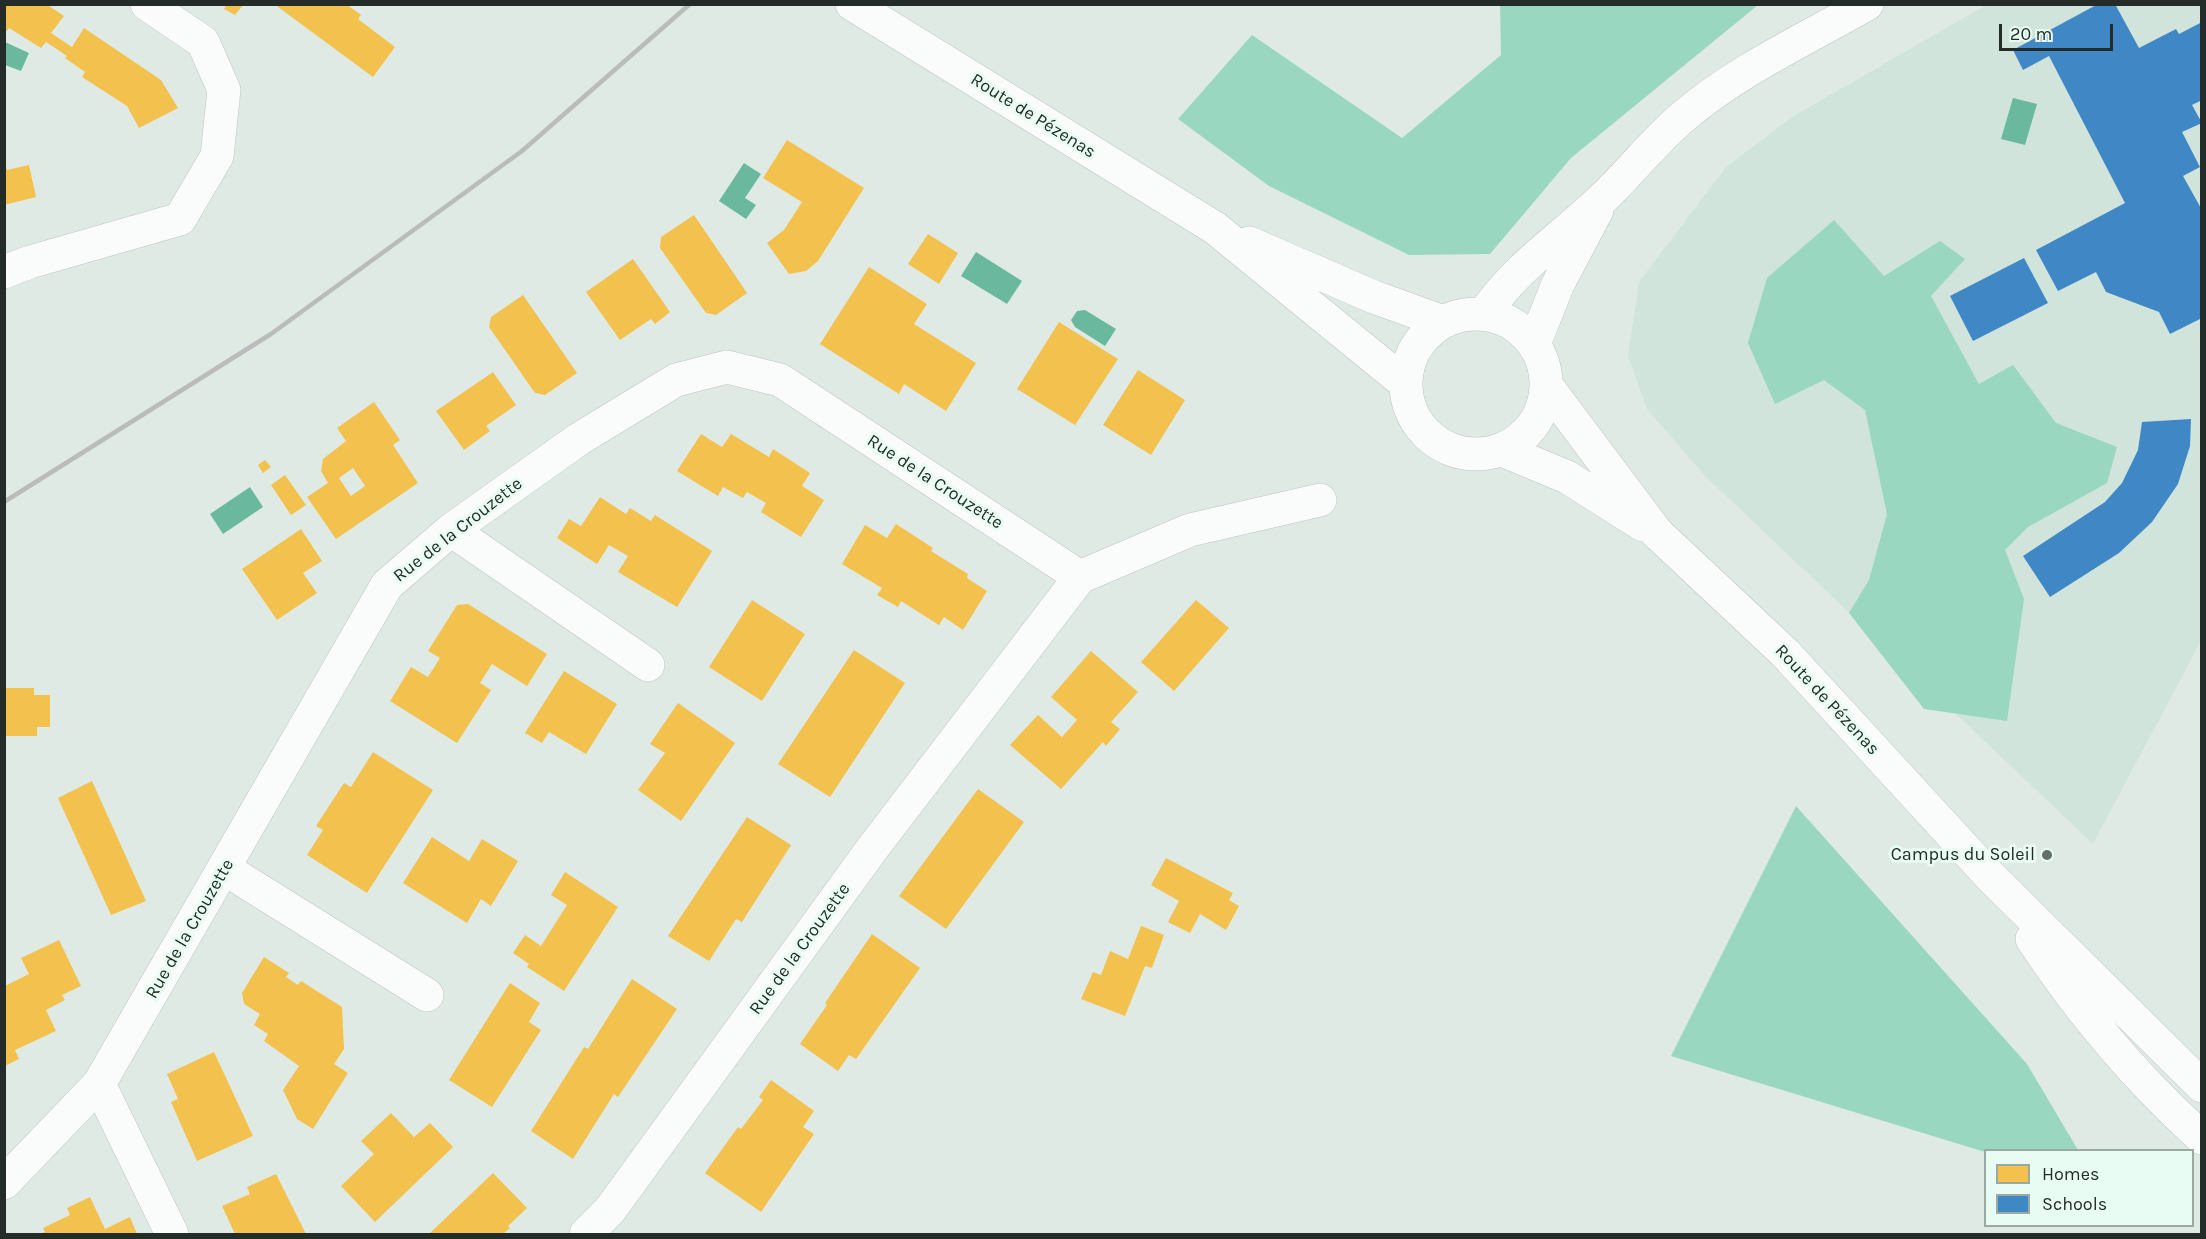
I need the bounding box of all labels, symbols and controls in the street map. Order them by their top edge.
scale bar [2002,12,2116,50]
text: 20 m [2010,23,2052,45]
street label: Route de Pézenas [966,69,1100,163]
street label: Rue de la Crouzette [863,430,1007,534]
street label: Rue de la Crouzette [389,473,527,587]
street label: Route de Pézenas [1770,640,1884,760]
place label: Campus du Soleil [1891,844,2035,866]
marker: Campus du Soleil [2040,848,2054,862]
street label: Rue de la Crouzette [141,855,239,1003]
street label: Rue de la Crouzette [745,879,855,1019]
legend [1984,1149,2194,1227]
text: Homes [2042,1163,2099,1185]
text: Schools [2042,1193,2107,1215]

